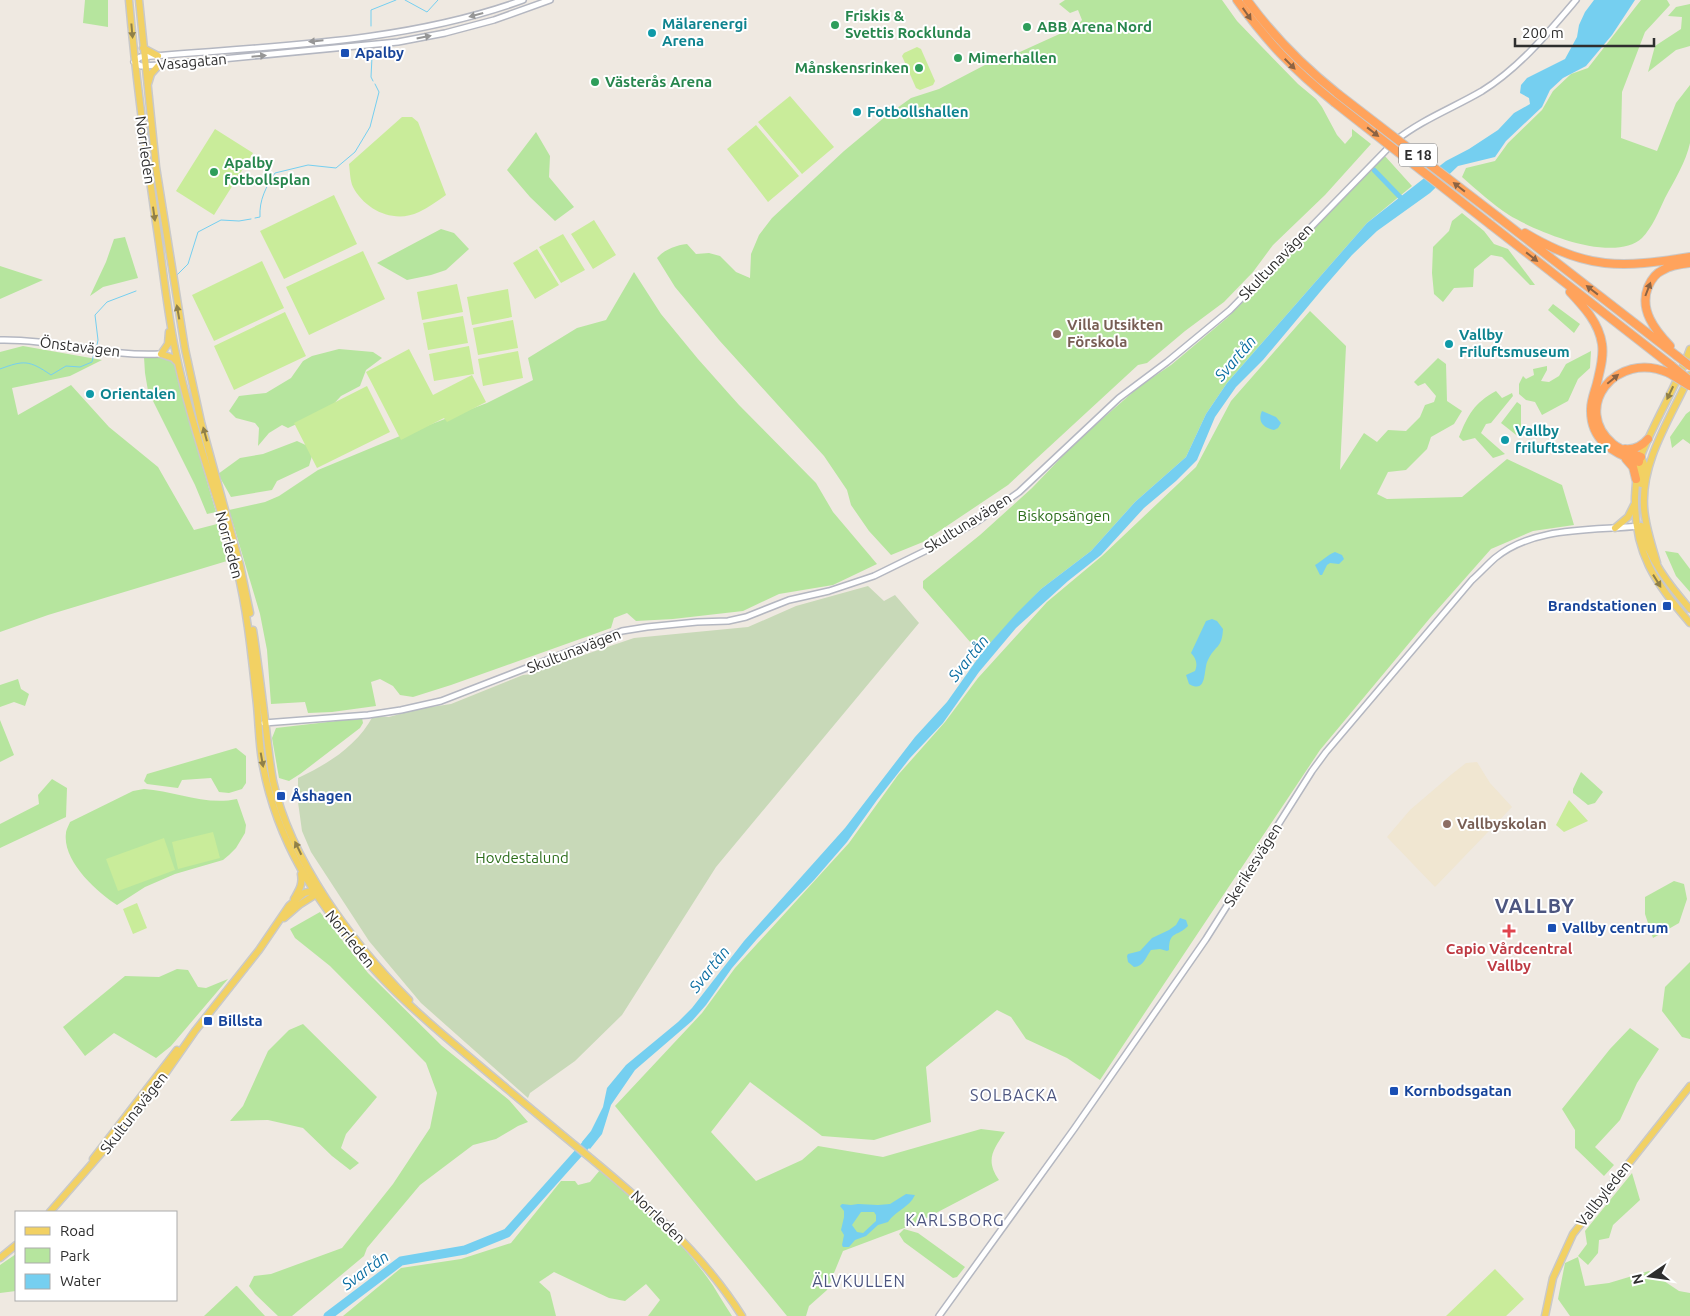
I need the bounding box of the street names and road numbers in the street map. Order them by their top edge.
street label: Vasagatan [157,50,227,73]
street label: Norrleden [132,115,159,185]
road number: E 18 [1399,144,1437,166]
street label: Skultunavägen [1235,220,1316,303]
street label: Önstavägen [39,333,121,360]
street label: Skultunavägen [921,489,1014,556]
street label: Norrleden [212,509,247,580]
street label: Skultunavägen [525,625,623,676]
street label: Skerikesvägen [1220,820,1285,910]
street label: Norrleden [322,907,379,971]
street label: Skultunavägen [96,1068,171,1157]
street label: Vallbyleden [1573,1157,1635,1230]
street label: Norrleden [628,1187,689,1247]

